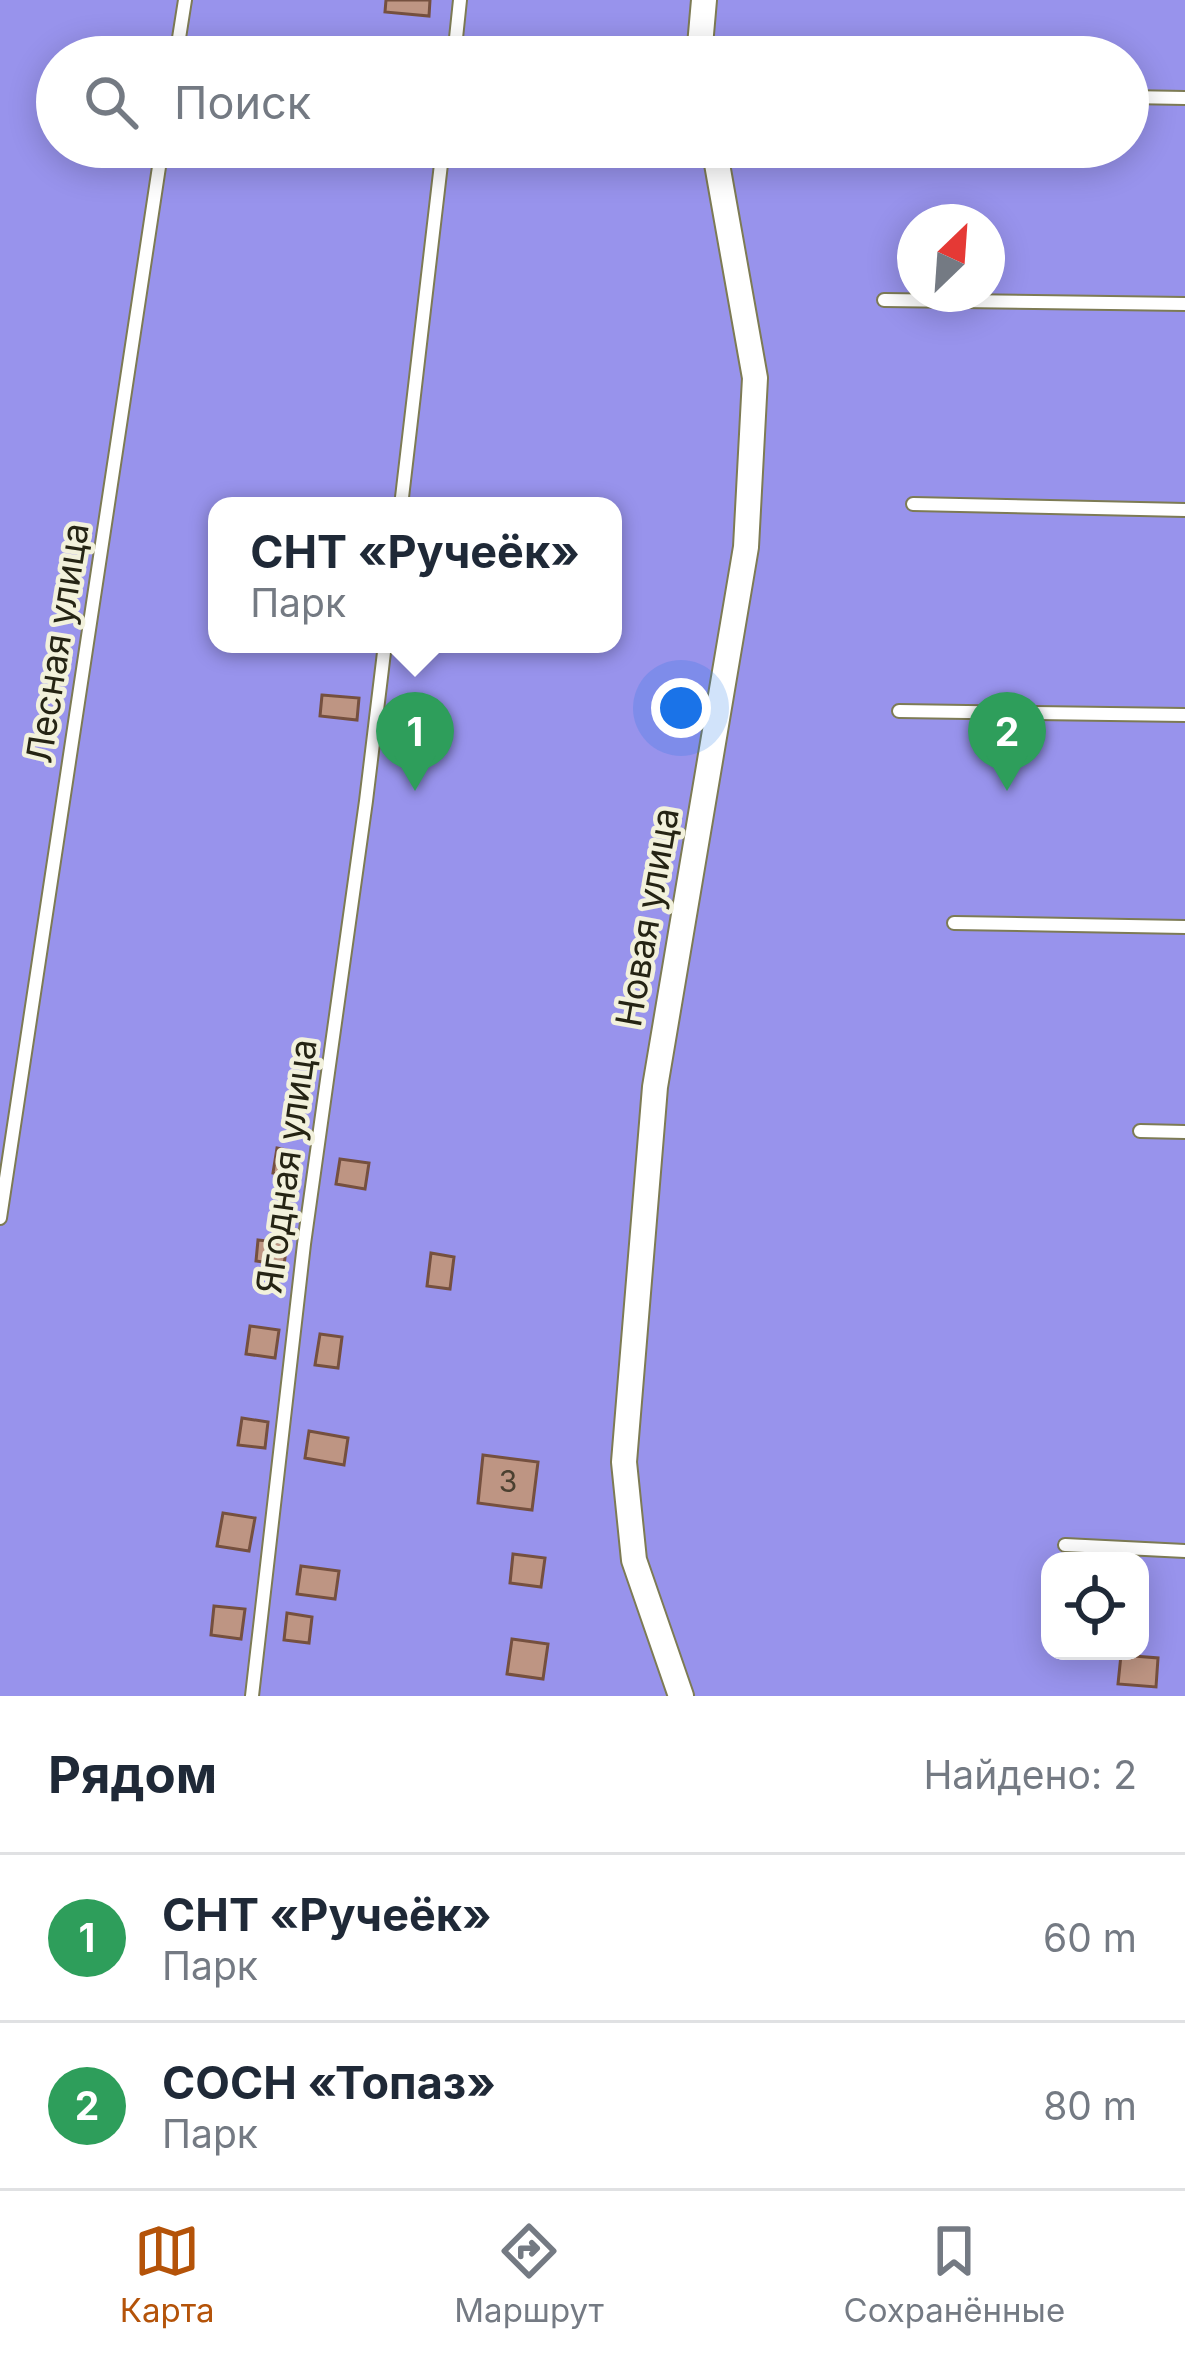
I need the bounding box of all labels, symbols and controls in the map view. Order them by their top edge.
search box [36,36,1149,168]
icon: search [78,69,144,135]
text: Поиск [174,75,311,130]
north arrow [897,204,1005,312]
popup [208,497,622,653]
street label: Лесная улица [16,520,98,766]
text: СНТ «Ручеёк» [250,524,580,579]
text: Парк [250,579,346,626]
your location [651,678,711,738]
pin: 1 [376,692,454,791]
pin: 2 [968,692,1046,791]
street label: Новая улица [606,804,688,1030]
street label: Ягодная улица [246,1036,326,1296]
house number: 3 [499,1463,517,1499]
map controls [1041,1552,1149,1660]
button: locate [1041,1552,1149,1660]
text: Рядом [48,1744,217,1805]
text: Найдено: 2 [923,1751,1137,1798]
text: СНТ «Ручеёк» [162,1887,492,1942]
text: 1 [79,1914,95,1961]
text: 60 m [1043,1914,1137,1961]
text: Парк [162,1942,258,1989]
text: СОСН «Топаз» [162,2055,496,2110]
text: 2 [75,2082,99,2129]
text: 80 m [1043,2082,1137,2129]
text: Парк [162,2110,258,2157]
tab: Карта [120,2218,215,2330]
tab: Маршрут [454,2218,604,2330]
tab: Сохранённые [844,2218,1065,2330]

